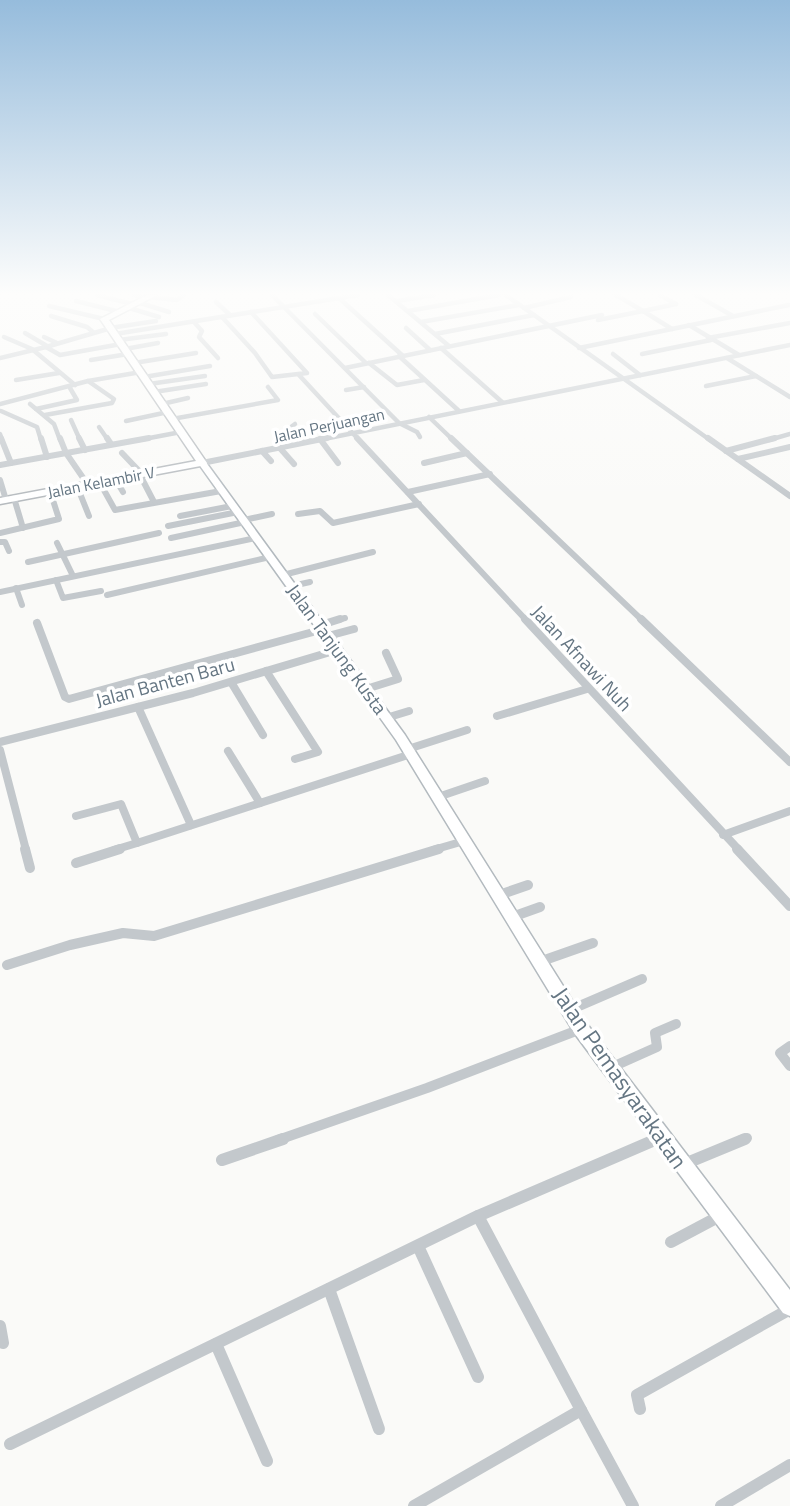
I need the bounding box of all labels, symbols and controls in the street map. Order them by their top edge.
street label: Jalan Perjuangan [271,402,387,448]
street label: Jalan Kelambir V [45,460,157,504]
street label: Jalan Tanjung Kusta [280,577,395,720]
street label: Jalan Afnawi Nuh [525,598,640,717]
street label: Jalan Banten Baru [92,649,238,714]
street label: Jalan Pemasyarakatan [544,980,696,1176]

